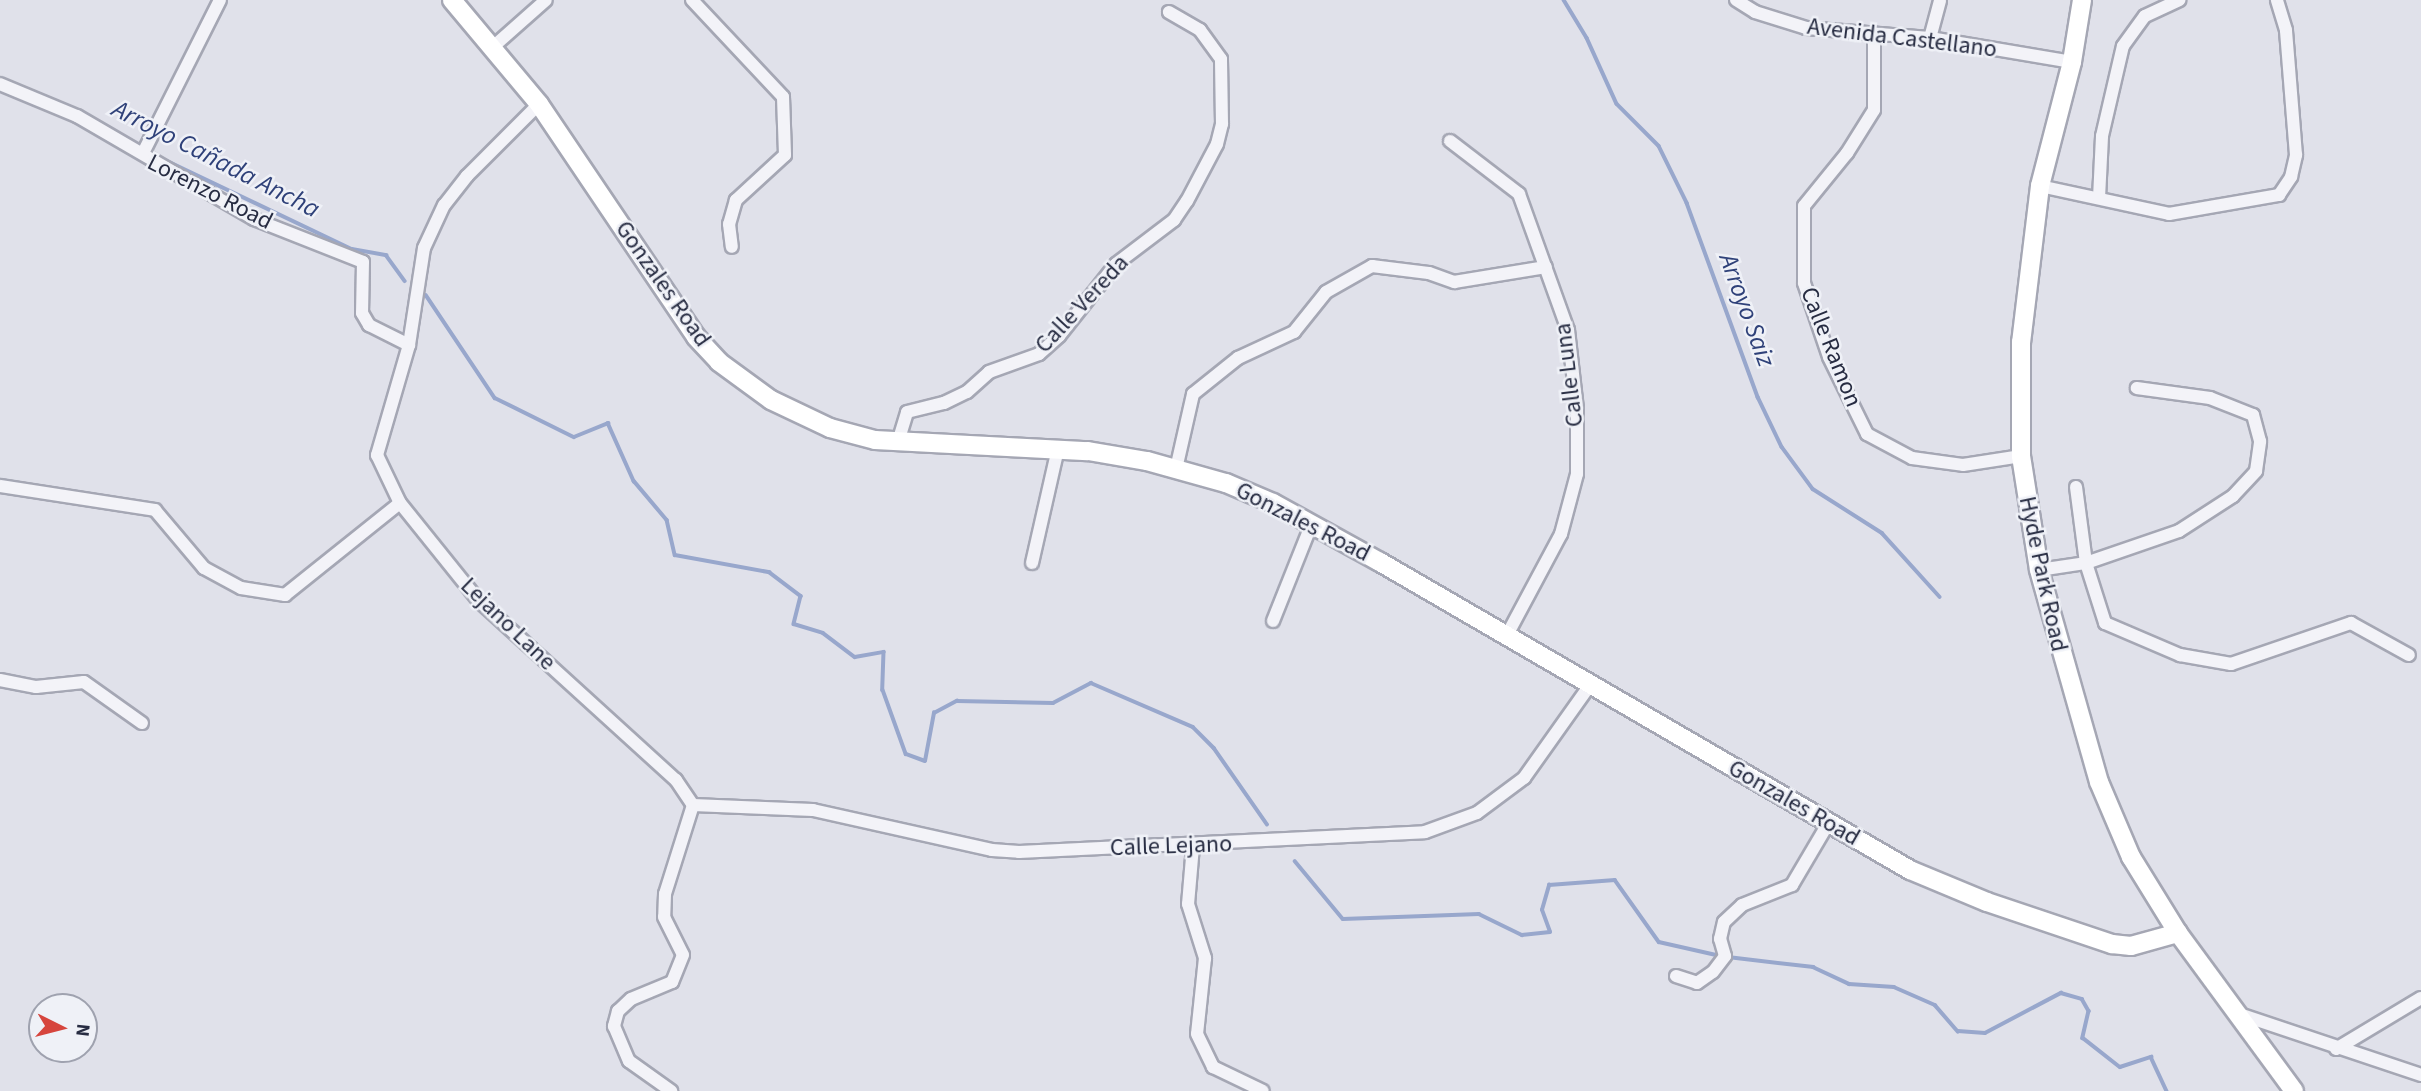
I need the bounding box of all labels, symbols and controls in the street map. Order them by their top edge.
street label: Avenida Castellano [1806,12,1998,64]
water label: Arroyo Cañada Ancha [107,93,325,225]
street label: Lorenzo Road [143,148,277,236]
street label: Gonzales Road [609,215,717,353]
street label: Calle Vereda [1029,249,1135,359]
water label: Arroyo Saiz [1712,249,1782,371]
street label: Calle Ramon [1794,283,1868,411]
street label: Calle Luna [1548,321,1590,429]
street label: Gonzales Road [1231,476,1375,568]
street label: Hyde Park Road [2012,494,2074,654]
street label: Lejano Lane [454,572,562,676]
street label: Gonzales Road [1723,754,1865,852]
street label: Calle Lejano [1109,829,1233,863]
north arrow [28,993,98,1063]
text: N [68,1022,96,1038]

